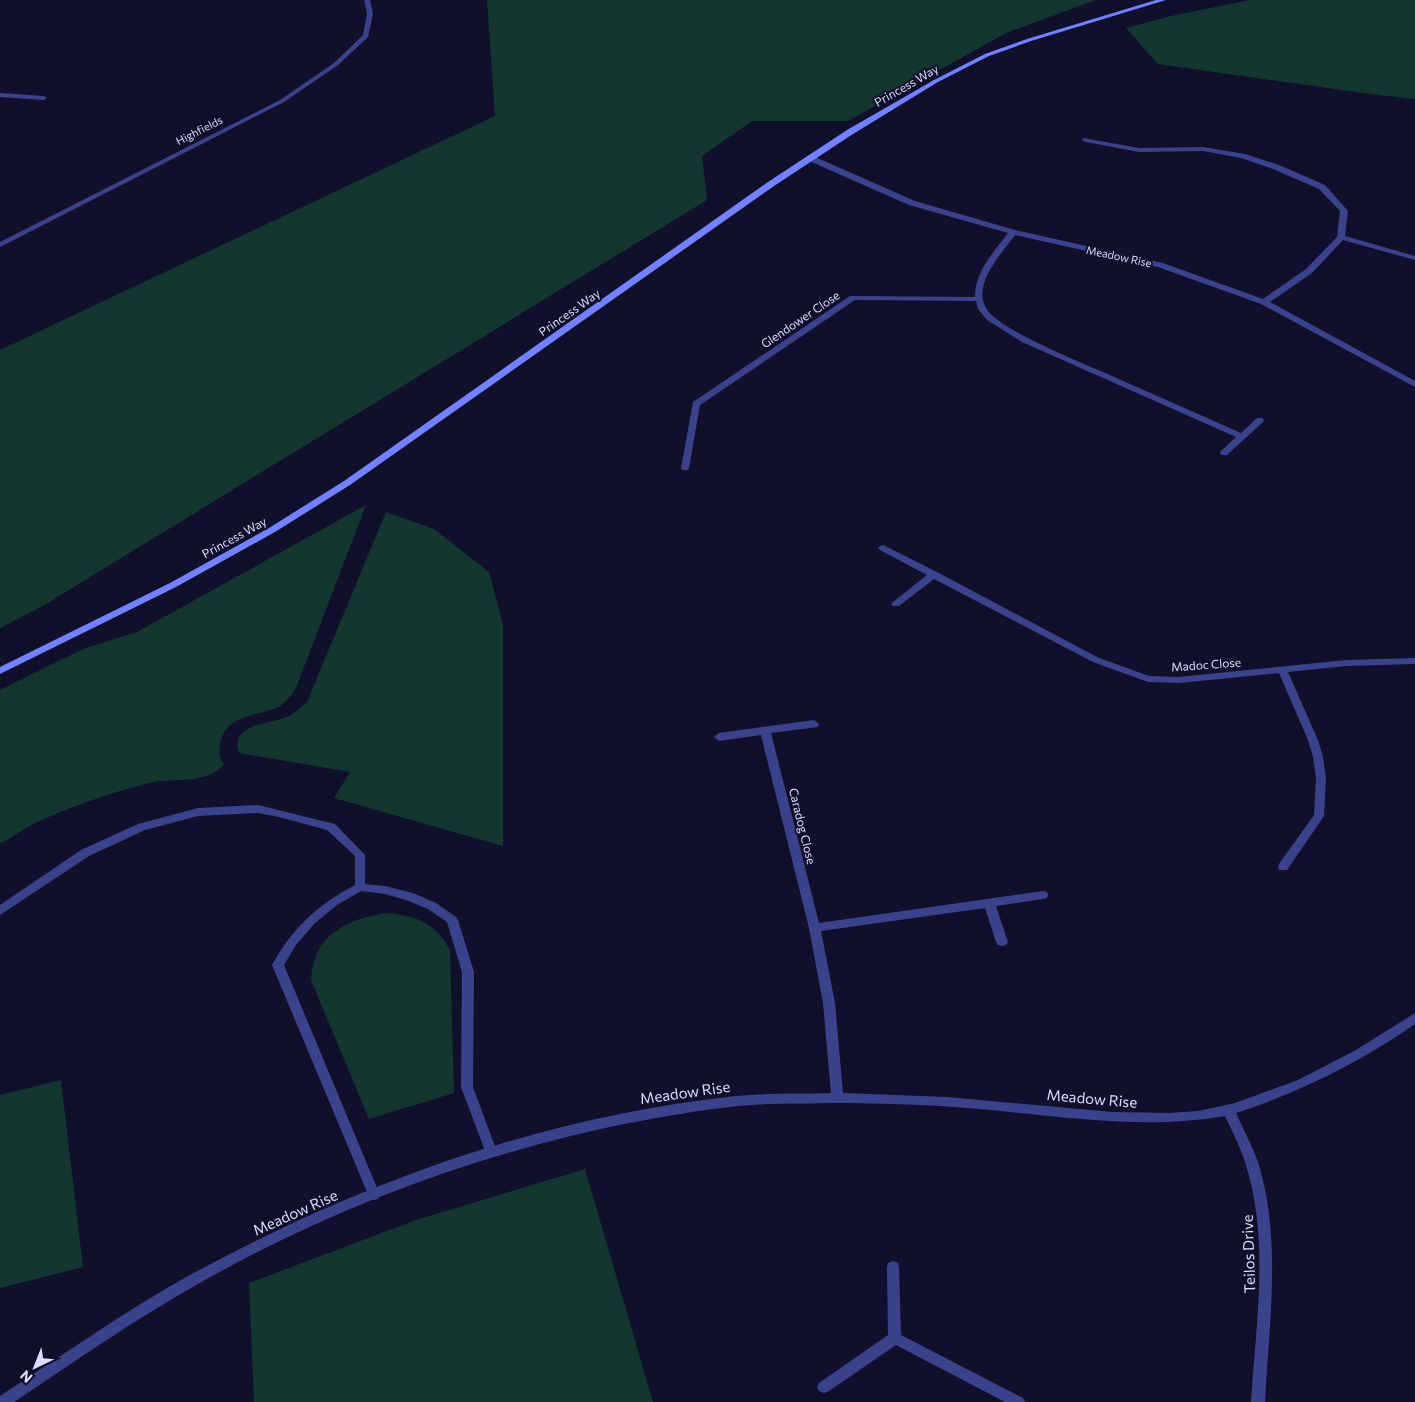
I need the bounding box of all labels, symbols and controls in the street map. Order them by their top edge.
street label: Princess Way [871,61,941,109]
street label: Highfields [174,113,224,147]
street label: Meadow Rise [1085,243,1153,269]
street label: Princess Way [536,286,602,338]
street label: Glendower Close [758,288,842,350]
street label: Princess Way [199,513,269,561]
street label: Madoc Close [1171,655,1241,673]
street label: Caradog Close [787,786,819,866]
street label: Meadow Rise [639,1077,731,1107]
street label: Meadow Rise [1046,1085,1138,1111]
street label: Meadow Rise [250,1185,340,1239]
street label: Teilos Drive [1238,1214,1258,1294]
north arrow [10,1342,60,1392]
text: N [16,1367,35,1387]

